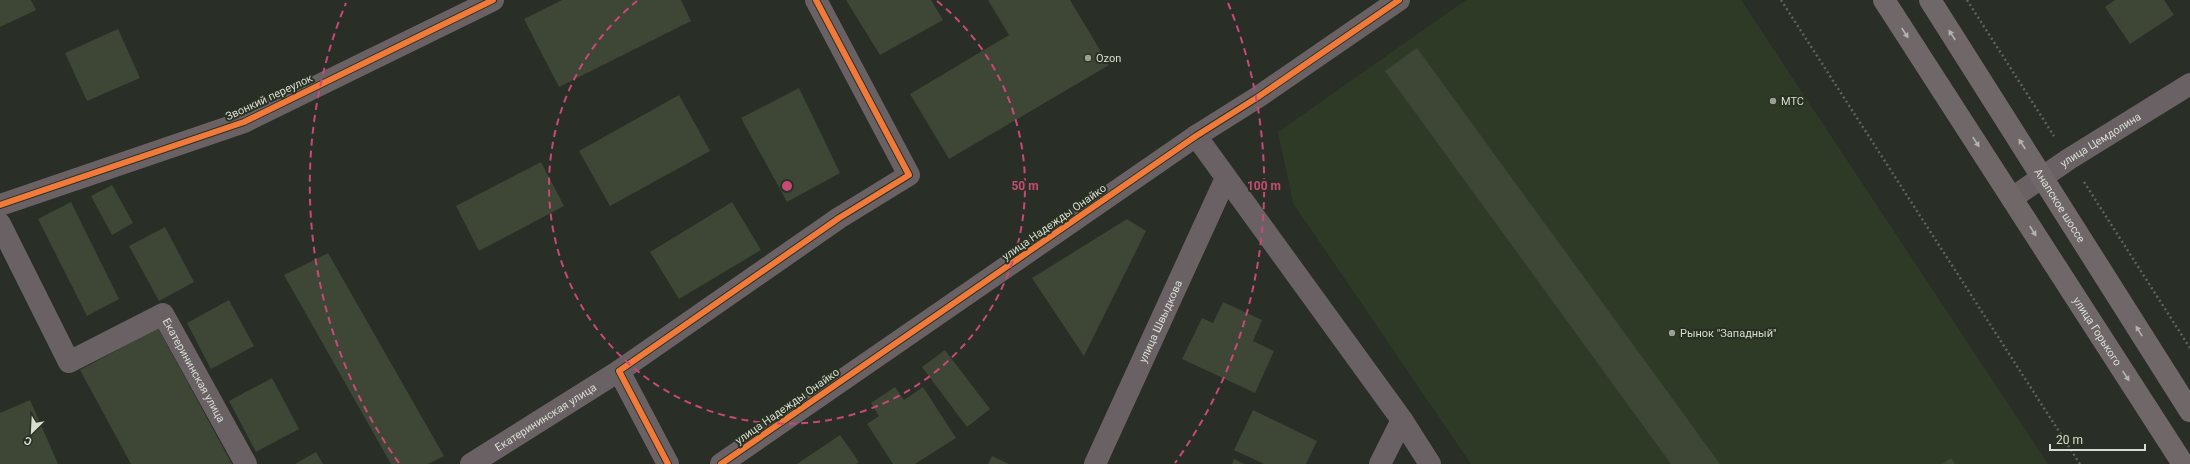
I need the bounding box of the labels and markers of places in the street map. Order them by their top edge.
place label: Ozon [1096,52,1121,65]
marker: Ozon [1083,53,1093,63]
place label: МТС [1781,95,1804,108]
marker: МТС [1768,96,1778,106]
centre of rings [780,179,794,193]
place label: Рынок "Западный" [1680,327,1777,340]
marker: Рынок "Западный" [1667,328,1677,338]

